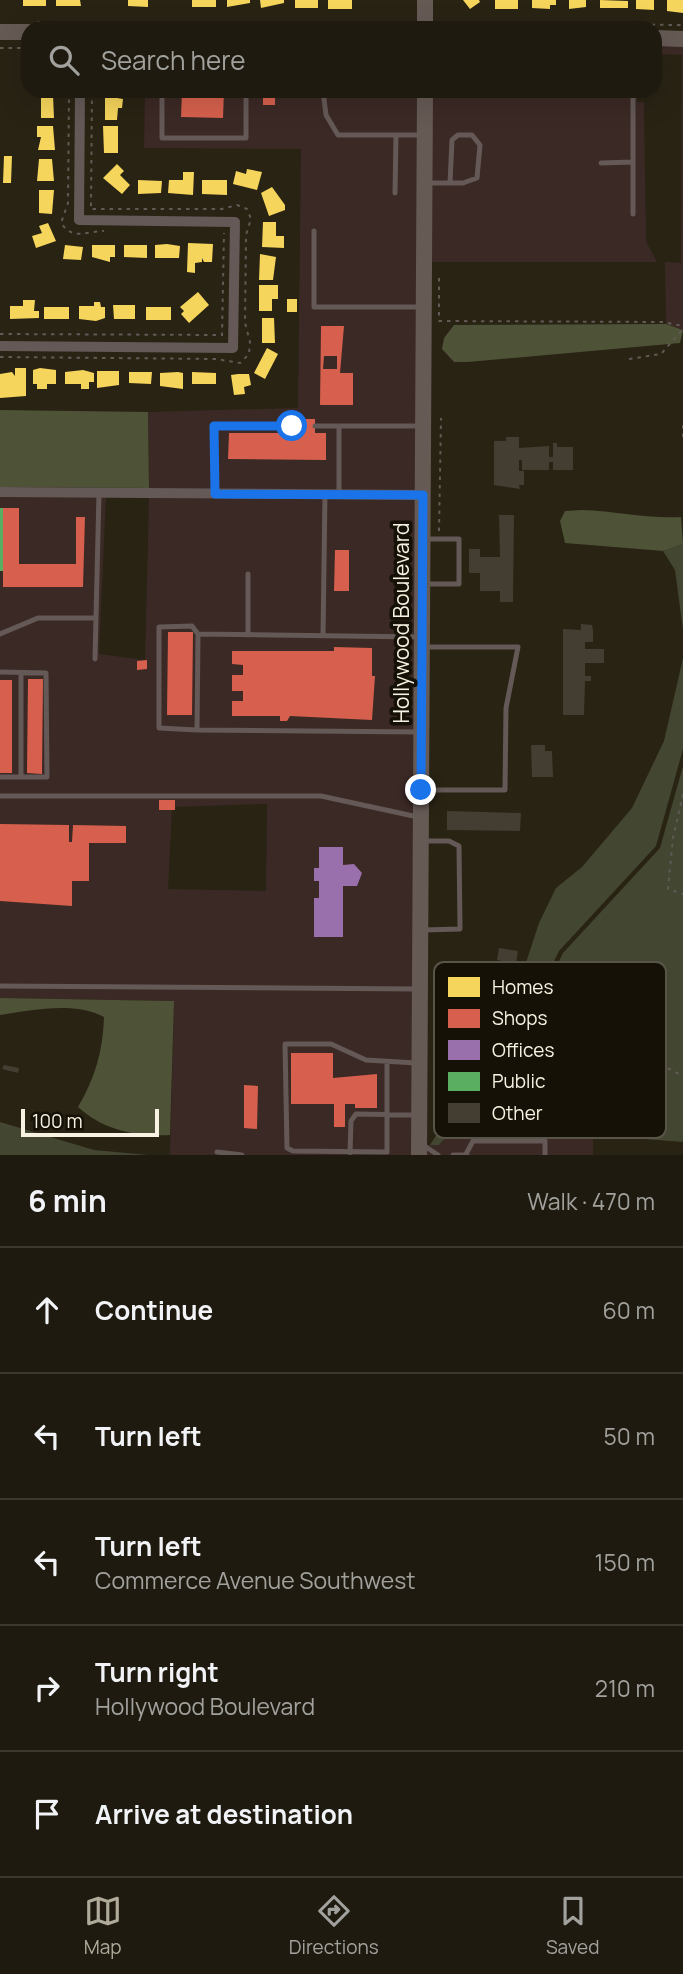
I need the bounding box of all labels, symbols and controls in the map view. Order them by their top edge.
search box [21,21,662,98]
icon: search [45,41,83,79]
text: Search here [101,42,246,78]
route start [276,410,307,441]
street label: Hollywood Boulevard [387,523,415,723]
route end [405,774,436,805]
legend [434,962,666,1138]
text: Homes [492,974,553,1000]
text: Shops [492,1005,547,1031]
text: Offices [492,1037,554,1063]
text: Public [492,1068,545,1094]
text: Other [492,1100,543,1126]
scale bar [21,1106,159,1138]
text: 100 m [32,1108,83,1134]
text: 6 min [28,1180,107,1221]
text: Walk · 470 m [527,1185,655,1217]
icon: ahead [28,1291,66,1329]
text: Continue [95,1292,213,1328]
text: 60 m [603,1294,655,1326]
icon: left [28,1417,66,1455]
text: Turn left [95,1418,202,1454]
text: 50 m [604,1420,655,1452]
text: Turn left [95,1528,202,1564]
icon: left [28,1543,66,1581]
text: 150 m [595,1546,655,1578]
text: Commerce Avenue Southwest [95,1564,416,1596]
text: Turn right [95,1654,219,1690]
icon: right [28,1669,66,1707]
text: 210 m [595,1672,655,1704]
text: Hollywood Boulevard [95,1690,315,1722]
icon: arrive [28,1795,66,1833]
text: Arrive at destination [95,1796,353,1832]
tab: Map [84,1892,122,1960]
tab: Directions [289,1892,379,1960]
tab: Saved [546,1892,599,1960]

